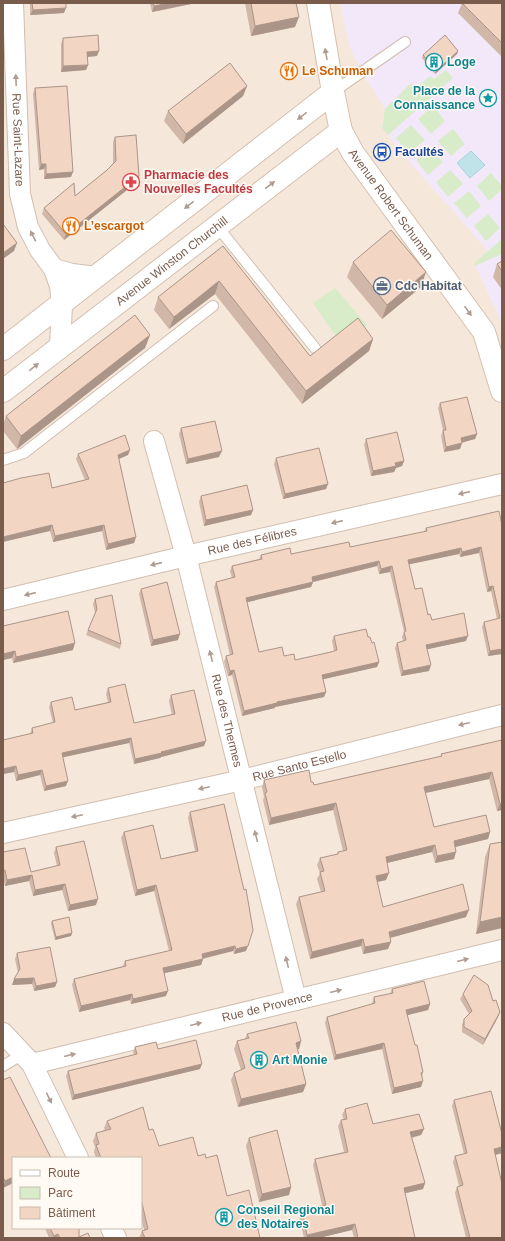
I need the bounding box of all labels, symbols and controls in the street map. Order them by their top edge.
one-way arrow [323,48,329,60]
building icon: Loge [424,52,444,72]
place label: Loge [447,55,476,69]
restaurant icon: Le Schuman [279,61,299,81]
place label: Le Schuman [302,64,373,78]
one-way arrow [13,74,20,86]
place label: Place de la Connaissance [394,84,475,112]
place icon: Place de la Connaissance [478,88,498,108]
street label: Rue Saint-Lazare [9,93,27,187]
one-way arrow [296,112,307,121]
bus stop icon: Facultés [372,142,392,162]
place label: Facultés [395,145,444,159]
street label: Avenue Robert Schuman [345,146,436,263]
place label: Pharmacie des Nouvelles Facultés [144,168,253,196]
pharmacy icon: Pharmacie des Nouvelles Facultés [121,172,141,192]
one-way arrow [265,182,275,190]
one-way arrow [183,201,194,210]
street label: Avenue Winston Churchill [113,214,231,309]
restaurant icon: L’escargot [61,216,81,236]
place label: L’escargot [84,219,144,233]
one-way arrow [30,230,36,242]
office icon: Cdc Habitat [372,276,392,296]
place label: Cdc Habitat [395,279,462,293]
one-way arrow [464,306,473,317]
one-way arrow [28,363,39,372]
one-way arrow [458,490,470,496]
one-way arrow [331,519,343,525]
street label: Rue des Félibres [206,524,298,558]
one-way arrow [150,561,162,567]
one-way arrow [23,591,36,597]
one-way arrow [207,649,213,662]
street label: Rue des Thermes [209,673,245,769]
one-way arrow [458,722,470,728]
street label: Rue Santo Estello [251,747,348,784]
one-way arrow [197,786,210,792]
one-way arrow [70,814,83,820]
one-way arrow [252,830,258,842]
one-way arrow [284,956,290,968]
one-way arrow [456,956,469,962]
one-way arrow [330,987,342,993]
street label: Rue de Provence [220,989,314,1025]
one-way arrow [190,1021,202,1027]
building icon: Art Monie [249,1050,269,1070]
one-way arrow [64,1051,76,1057]
place label: Art Monie [272,1053,328,1067]
one-way arrow [46,1093,52,1104]
legend [12,1157,142,1229]
text: Route [48,1166,80,1180]
text: Parc [48,1186,73,1200]
place label: Conseil Regional des Notaires [237,1203,334,1231]
text: Bâtiment [48,1206,96,1220]
building icon: Conseil Regional des Notaires [214,1207,234,1227]

